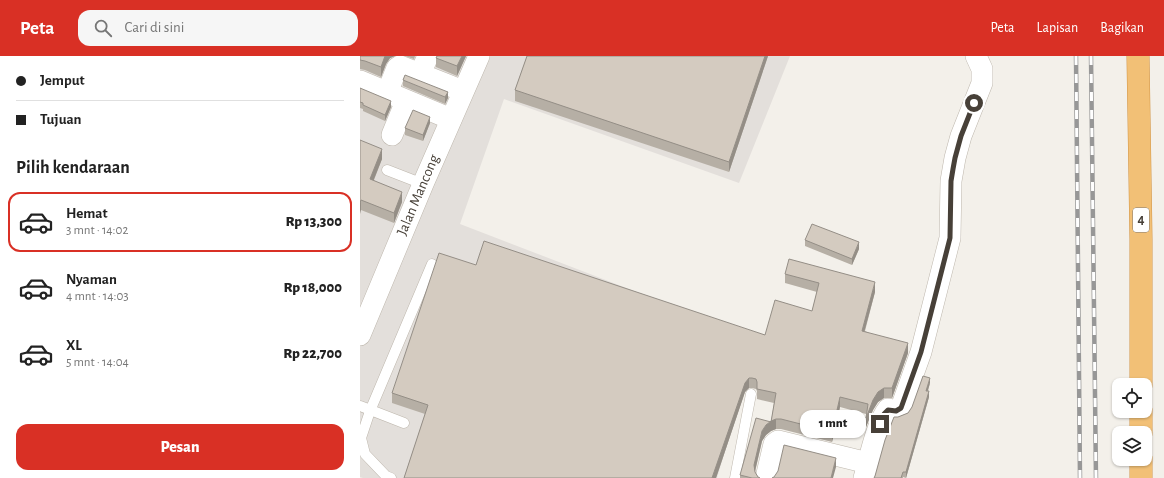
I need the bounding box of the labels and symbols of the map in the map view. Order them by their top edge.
route start [965,94,983,112]
street label: Jalan Mancong [394,152,442,238]
road number: 4 [1133,208,1149,232]
callout: 1 mnt [800,410,866,438]
route end [871,415,889,433]

